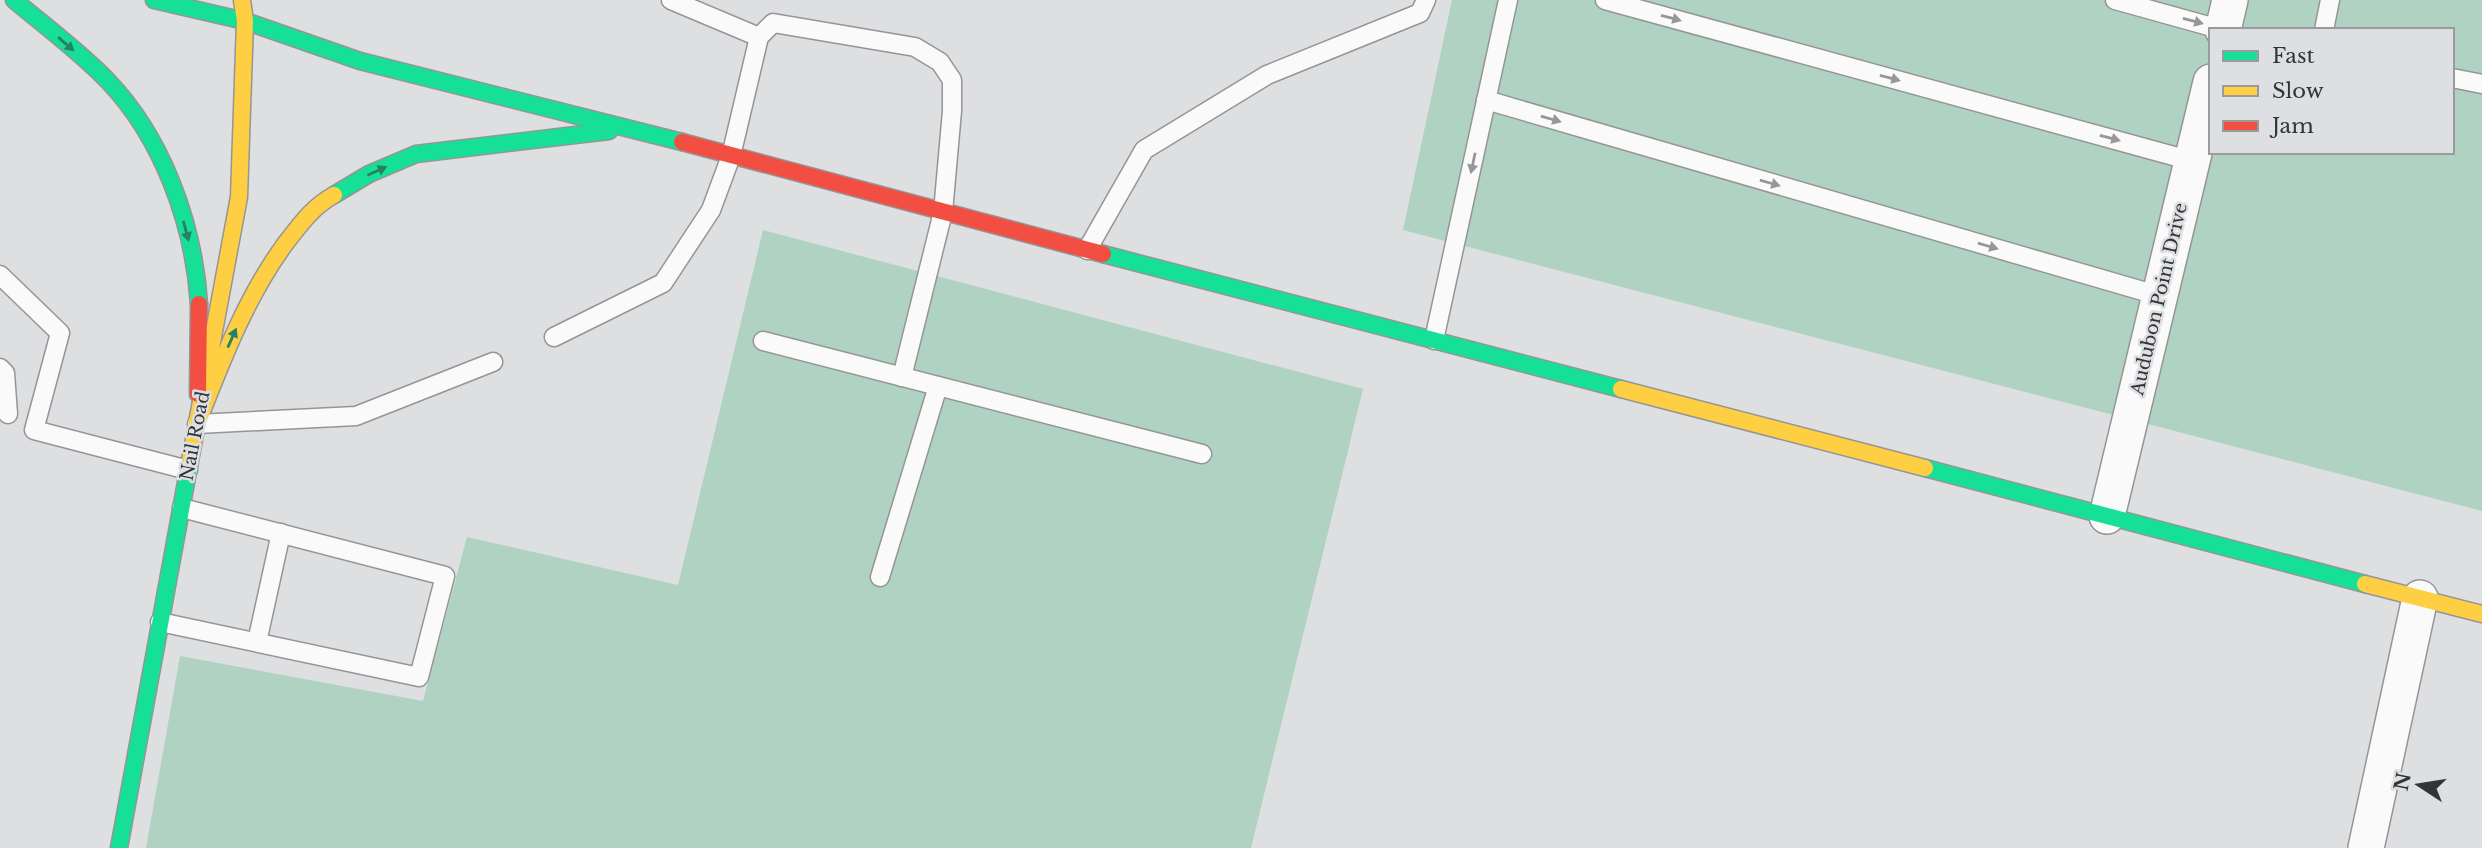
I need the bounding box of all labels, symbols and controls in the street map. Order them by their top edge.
one-way arrow [1660,13,1682,24]
one-way arrow [2183,17,2204,27]
legend [2209,28,2454,154]
one-way arrow [57,36,75,52]
text: Fast [2272,43,2314,69]
one-way arrow [1880,73,1902,84]
text: Slow [2272,78,2324,104]
text: Jam [2269,113,2314,139]
one-way arrow [1541,114,1563,125]
one-way arrow [2100,134,2121,144]
one-way arrow [1467,152,1478,174]
one-way arrow [366,165,387,176]
one-way arrow [1760,178,1781,188]
street label: Audubon Point Drive [2126,201,2192,398]
one-way arrow [181,221,191,242]
one-way arrow [1978,241,2000,252]
one-way arrow [226,328,238,348]
street label: Nail Road [176,389,214,483]
north arrow [2384,750,2454,820]
text: N [2390,770,2416,793]

